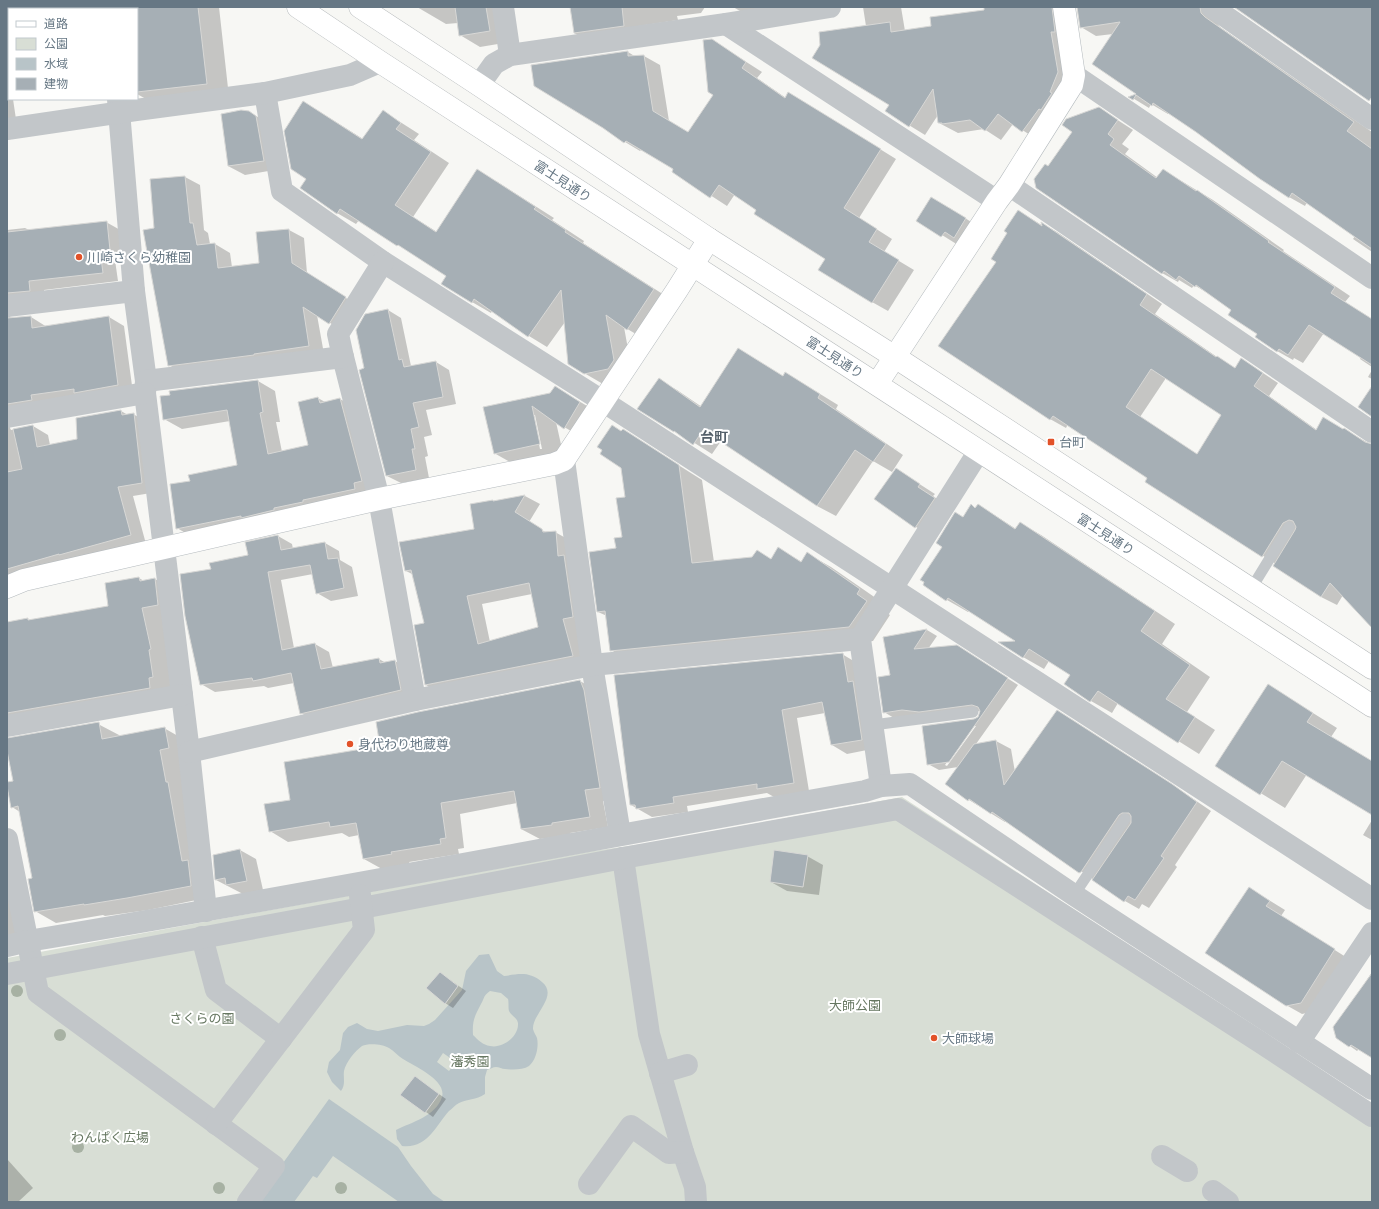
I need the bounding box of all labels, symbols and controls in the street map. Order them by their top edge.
legend [8,8,138,100]
text: 道路 [44,16,68,30]
text: 公園 [44,36,68,50]
text: 水域 [44,56,68,70]
text: 建物 [44,76,68,90]
street label: 富士見通り [531,157,595,205]
place label: 川崎さくら幼稚園 [87,249,191,265]
marker: 川崎さくら幼稚園 [74,252,84,262]
street label: 富士見通り [803,333,867,381]
district label: 台町 [700,428,728,445]
place label: 台町 [1059,434,1085,450]
marker: 台町 [1046,437,1056,447]
street label: 富士見通り [1074,510,1138,558]
place label: 身代わり地蔵尊 [358,736,449,752]
marker: 身代わり地蔵尊 [345,739,355,749]
park label: 大師公園 [829,997,881,1013]
park label: さくらの園 [169,1010,235,1026]
place label: 大師球場 [942,1030,994,1046]
marker: 大師球場 [929,1033,939,1043]
park label: 瀋秀園 [450,1053,490,1069]
park label: わんぱく広場 [71,1129,149,1145]

